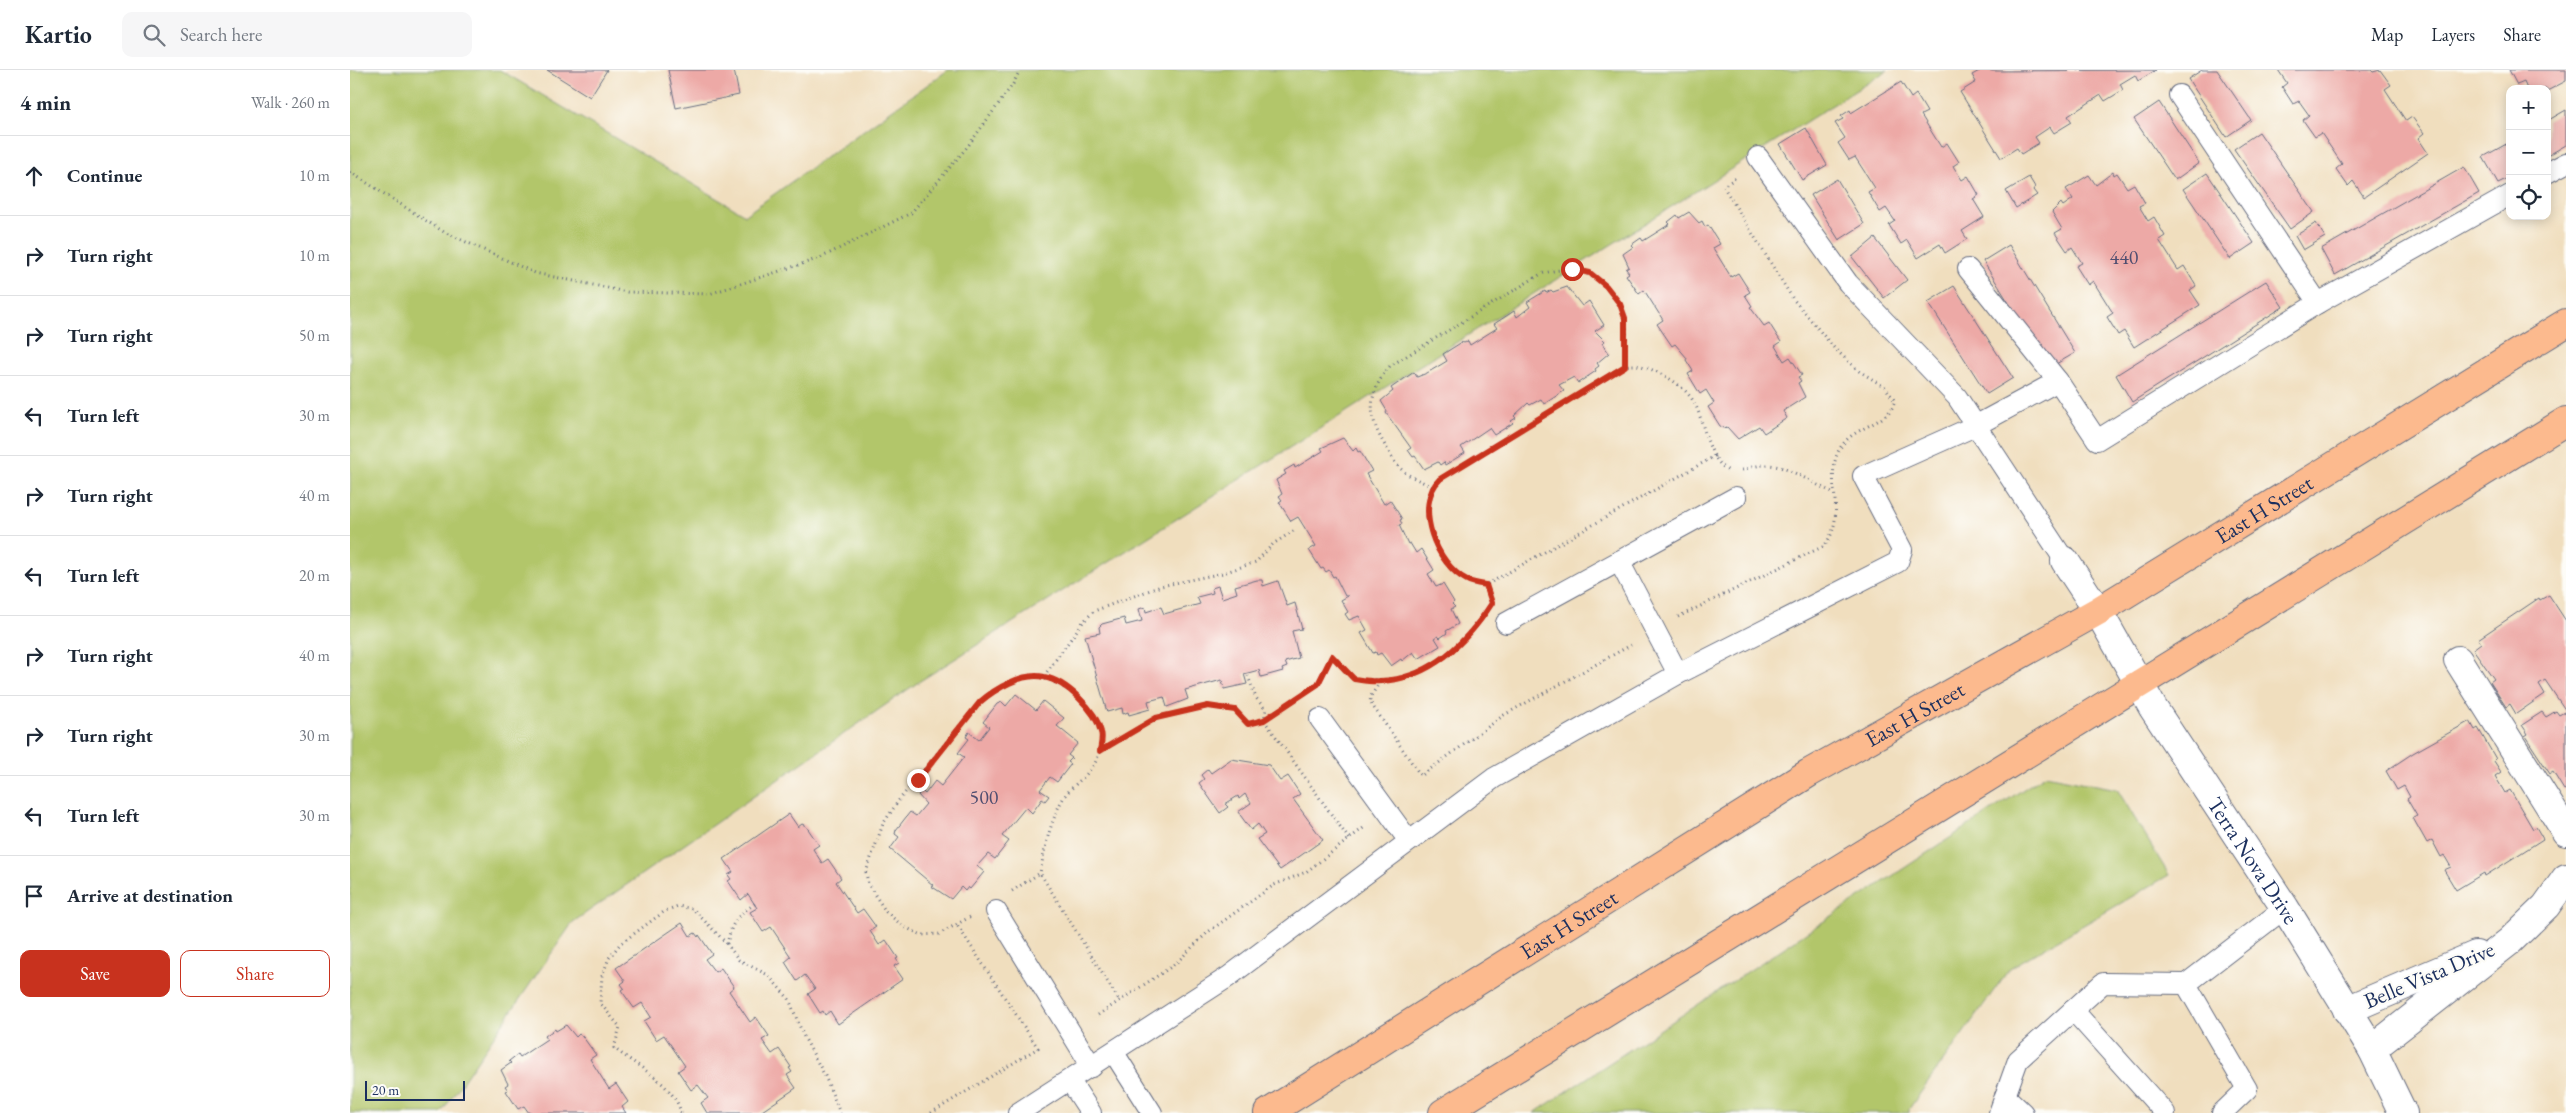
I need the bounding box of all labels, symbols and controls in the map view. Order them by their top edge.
search box [122,12,472,57]
text: Kartio [25,19,92,50]
icon: search [140,21,168,49]
text: Search here [180,22,262,47]
text: Map [2371,23,2403,46]
text: Layers [2431,23,2475,46]
text: Share [2503,23,2541,46]
map controls [2506,85,2551,220]
button: + [2506,85,2551,130]
text: 4 min [20,89,71,116]
text: Walk · 260 m [251,92,330,113]
button: − [2506,130,2551,175]
icon: ahead [20,162,48,190]
text: Continue [67,163,142,188]
text: 10 m [299,165,330,186]
button: locate [2506,175,2551,220]
icon: right [20,242,48,270]
text: Turn right [67,243,153,268]
house number: 440 [2110,244,2139,270]
text: 10 m [299,245,330,266]
route start [1561,258,1584,281]
icon: right [20,322,48,350]
text: Turn right [67,323,153,348]
text: 50 m [299,325,330,346]
icon: left [20,402,48,430]
text: Turn left [67,403,139,428]
text: 30 m [299,405,330,426]
street label: East H Street [2210,468,2318,550]
icon: right [20,482,48,510]
text: Turn right [67,483,153,508]
text: 40 m [299,485,330,506]
icon: left [20,562,48,590]
text: Turn left [67,563,139,588]
text: 20 m [299,565,330,586]
icon: right [20,642,48,670]
text: Turn right [67,643,153,668]
text: 40 m [299,645,330,666]
street label: East H Street [1860,674,1970,753]
icon: right [20,722,48,750]
text: Turn right [67,723,153,748]
text: 30 m [299,725,330,746]
route end [907,769,930,792]
house number: 500 [970,784,999,810]
street label: Terra Nova Drive [2201,791,2306,930]
icon: left [20,802,48,830]
text: Turn left [67,803,139,828]
text: 30 m [299,805,330,826]
icon: arrive [20,882,48,910]
text: Arrive at destination [67,883,233,908]
street label: East H Street [1514,883,1623,966]
street label: Belle Vista Drive [2359,934,2499,1015]
button: Save [20,950,170,997]
button: Share [180,950,330,997]
scale bar [365,1078,465,1101]
text: 20 m [372,1081,399,1099]

